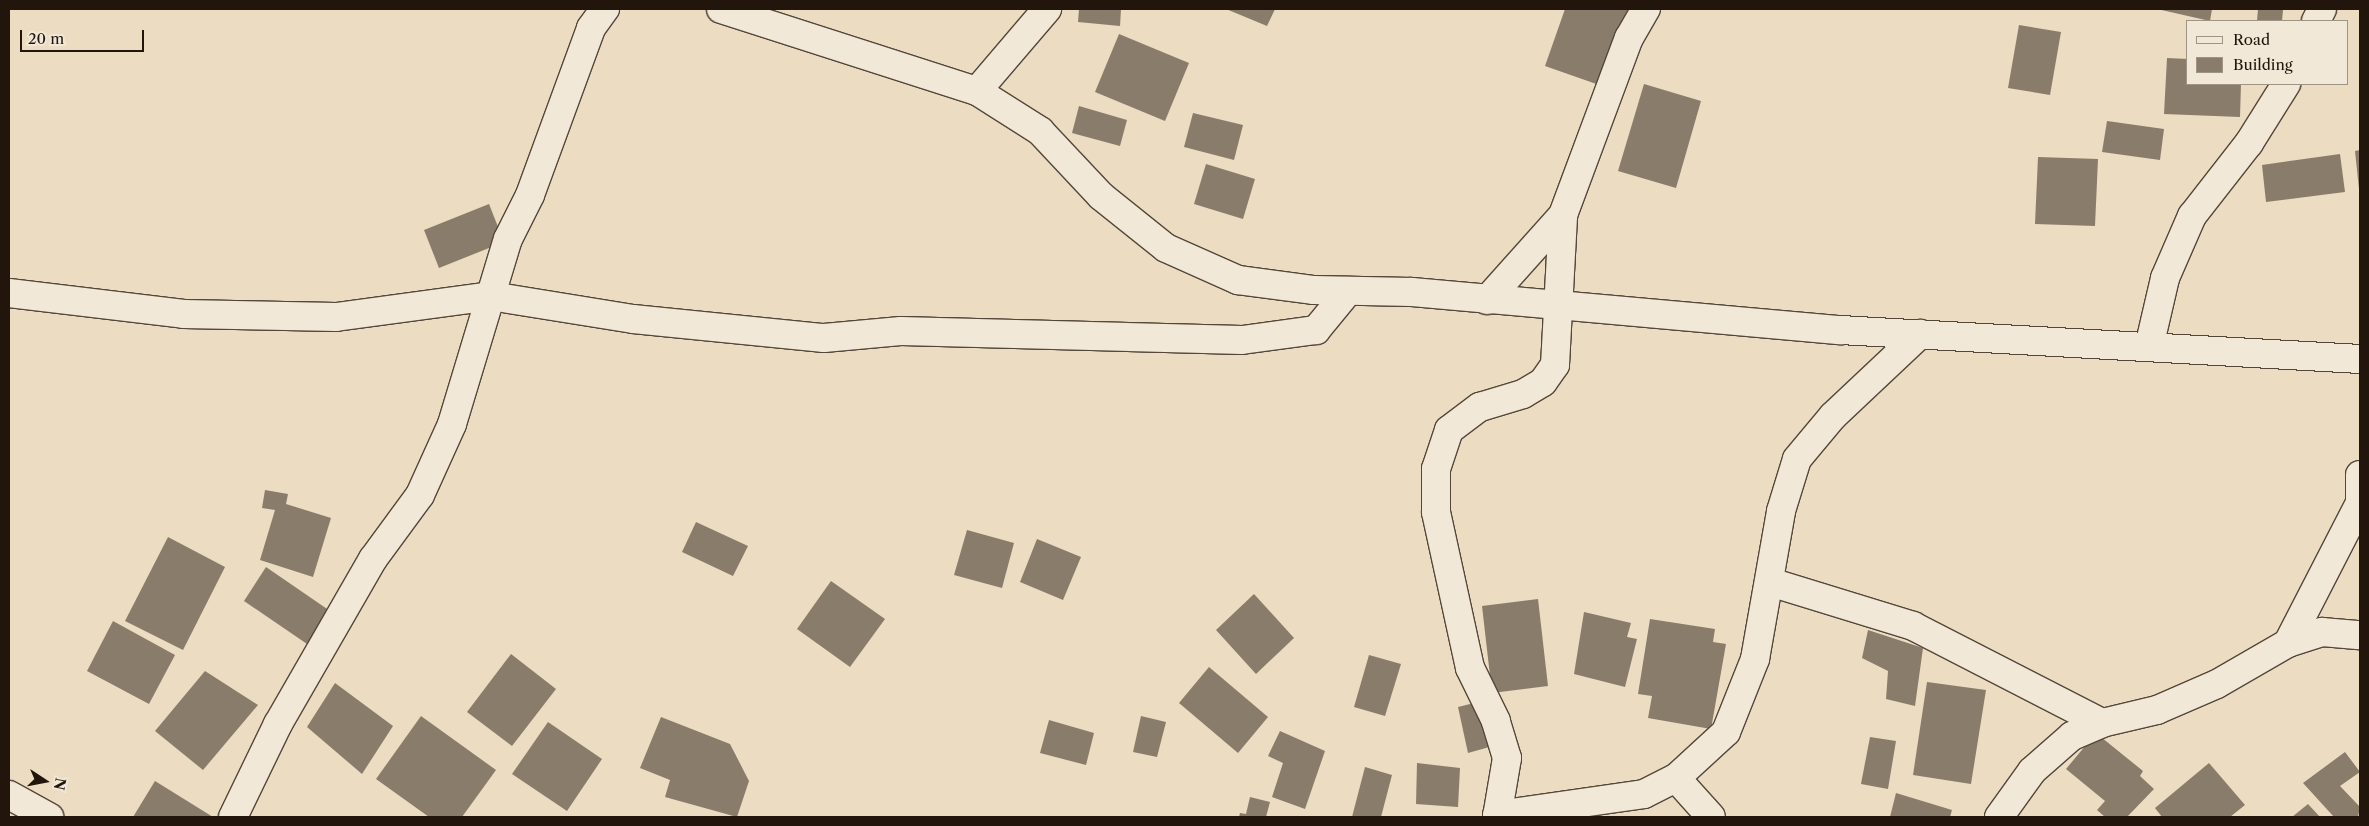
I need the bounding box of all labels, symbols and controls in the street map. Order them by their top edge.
scale bar [22,20,146,52]
legend [2186,20,2349,85]
text: 20 m [28,29,64,48]
text: Road [2233,30,2270,49]
text: Building [2233,55,2293,74]
north arrow [20,756,70,806]
text: N [50,776,70,792]

